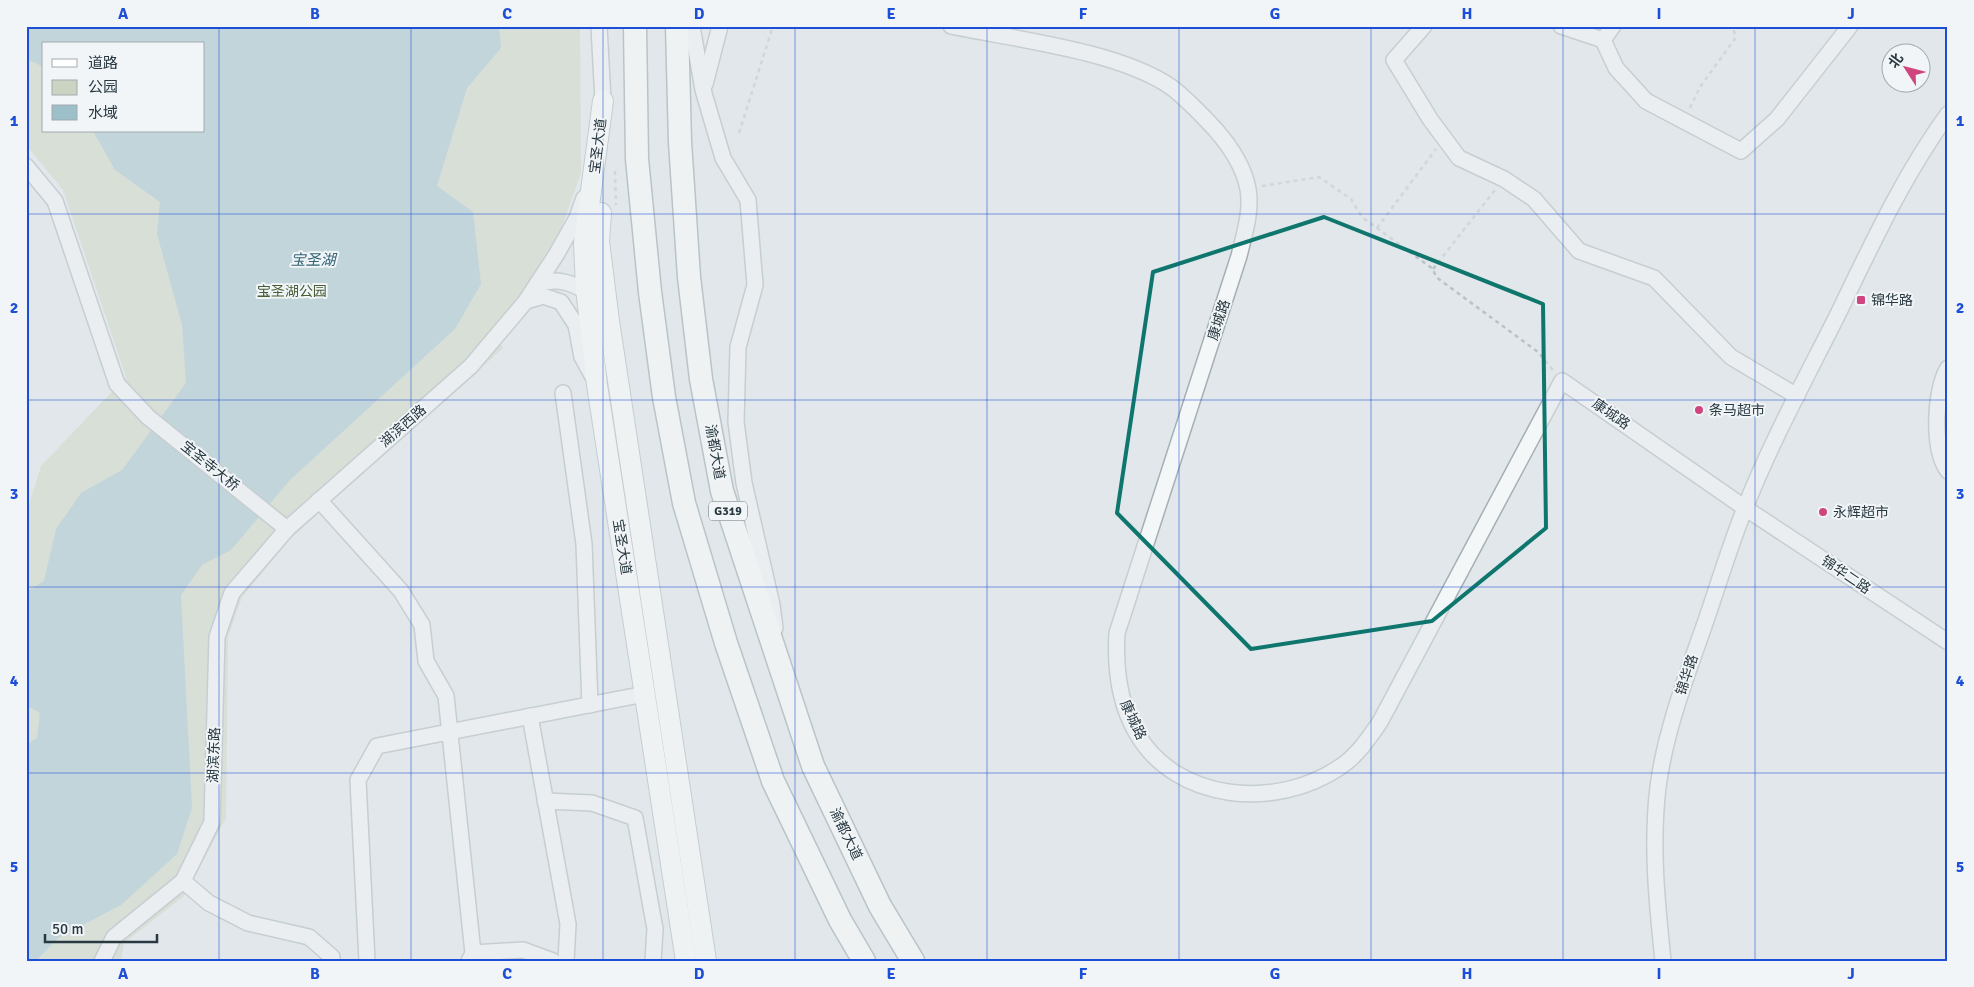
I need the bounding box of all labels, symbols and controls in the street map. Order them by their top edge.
text: A [118,4,129,24]
text: B [310,4,320,24]
text: C [502,4,512,24]
text: D [694,4,705,24]
text: E [886,4,896,24]
text: F [1079,4,1088,24]
text: G [1270,4,1280,24]
text: H [1462,4,1472,24]
text: I [1656,4,1662,24]
text: J [1847,4,1855,24]
legend [42,42,205,132]
north arrow [1882,42,1932,92]
text: 北 [1885,50,1907,71]
text: 道路 [88,54,118,72]
text: 公园 [88,78,118,96]
text: 水域 [88,104,118,122]
text: 1 [10,111,19,131]
text: 1 [1956,111,1965,131]
street label: 宝圣大道 [586,117,610,175]
water label: 宝圣湖 [290,251,337,269]
park label: 宝圣湖公园 [257,283,327,300]
place label: 锦华路 [1871,292,1913,309]
marker: 锦华路 [1855,294,1867,306]
street label: 康城路 [1204,297,1234,343]
text: 2 [10,298,18,318]
text: 2 [1956,298,1964,318]
street label: 康城路 [1589,395,1633,433]
street label: 湖滨西路 [376,401,430,451]
place label: 条马超市 [1709,402,1765,419]
marker: 条马超市 [1693,404,1705,416]
street label: 渝都大道 [702,423,728,481]
street label: 宝圣寺大桥 [177,437,243,495]
text: 3 [10,484,18,504]
text: 3 [1956,484,1964,504]
road number: G319 [709,502,747,520]
place label: 永辉超市 [1833,504,1889,521]
marker: 永辉超市 [1817,506,1829,518]
street label: 宝圣大道 [609,518,635,576]
street label: 锦华二路 [1818,552,1874,598]
street label: 锦华路 [1672,652,1702,698]
text: 4 [10,671,19,691]
text: 4 [1956,671,1965,691]
street label: 康城路 [1116,697,1150,743]
street label: 湖滨东路 [205,727,223,783]
street label: 渝都大道 [826,805,866,863]
text: 5 [10,857,18,877]
text: 5 [1956,857,1964,877]
scale bar [45,912,158,944]
text: 50 m [52,920,83,938]
text: A [118,964,129,984]
text: B [310,964,320,984]
text: C [502,964,512,984]
text: D [694,964,705,984]
text: E [886,964,896,984]
text: F [1079,964,1088,984]
text: G [1270,964,1280,984]
text: H [1462,964,1472,984]
text: I [1656,964,1662,984]
text: J [1847,964,1855,984]

